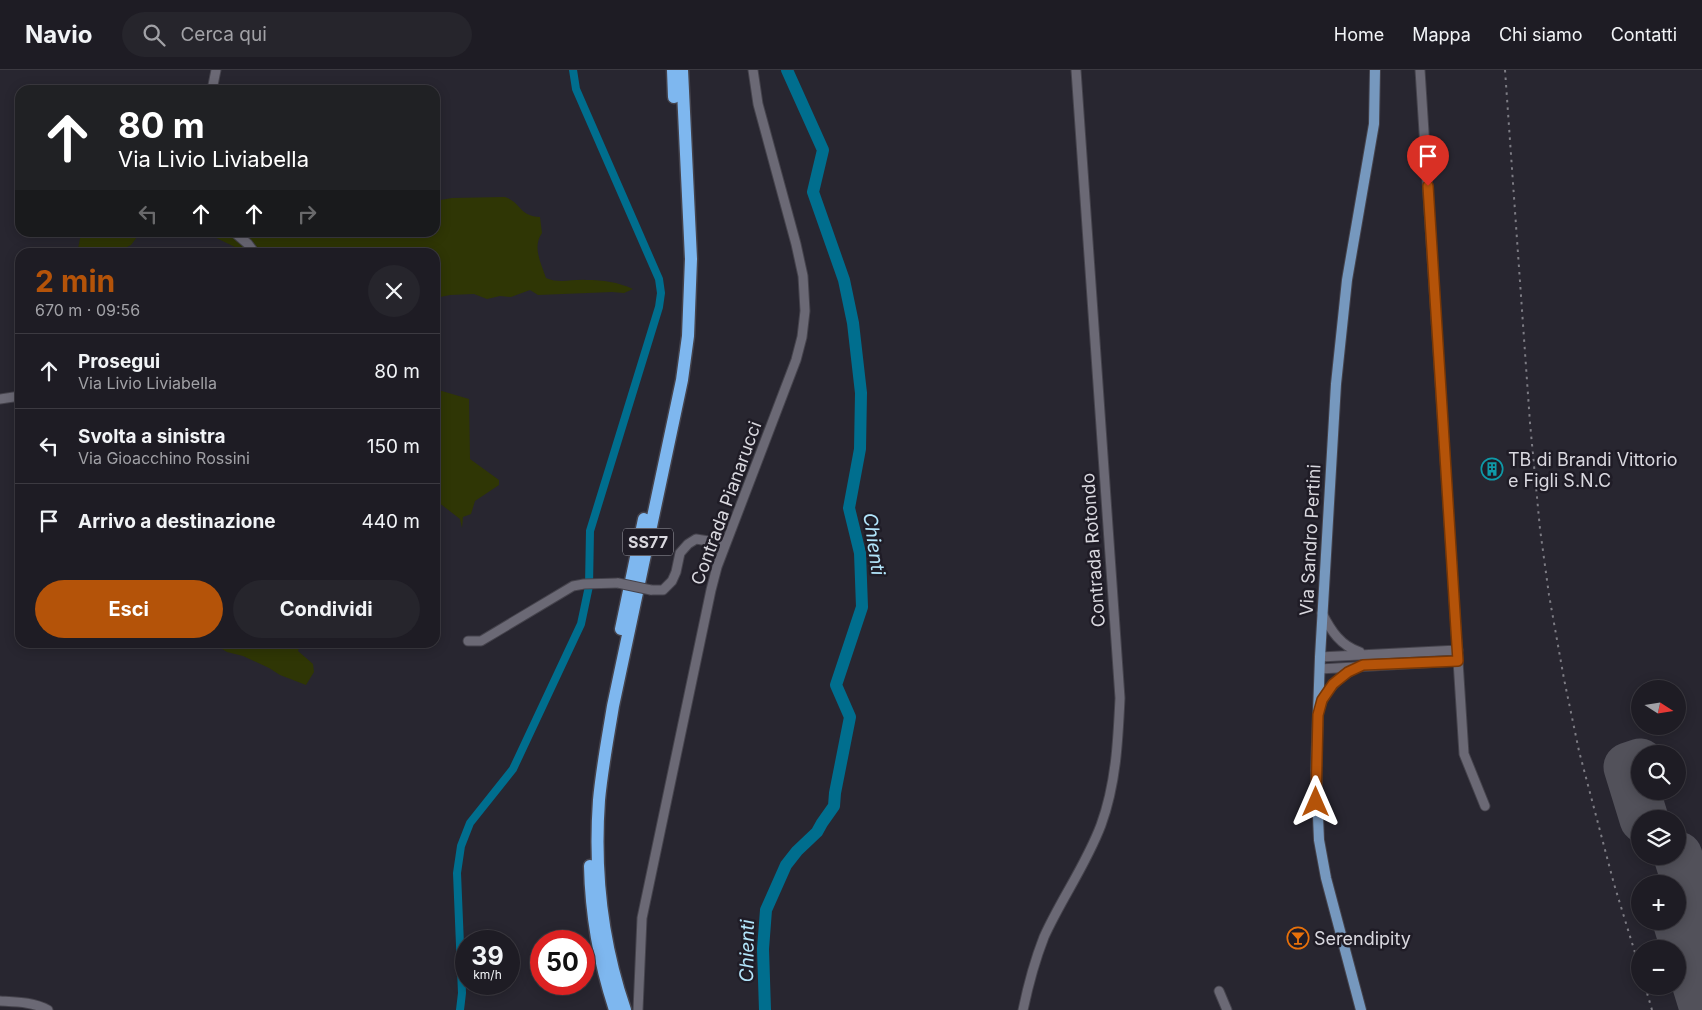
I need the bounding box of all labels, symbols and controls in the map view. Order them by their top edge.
search box [122,12,472,57]
text: Navio [25,20,92,49]
icon: search [140,21,168,49]
text: Cerca qui [180,23,267,46]
text: Home [1334,24,1384,45]
text: Mappa [1412,24,1471,45]
text: Chi siamo [1499,24,1583,45]
text: Contatti [1611,24,1677,45]
text: 80 m [118,104,205,146]
icon: ahead [35,105,100,170]
pin [1407,135,1449,186]
icon: arrive [1414,142,1442,170]
text: Via Livio Liviabella [118,146,309,172]
icon: left [134,200,162,228]
icon: ahead [187,200,215,228]
icon: ahead [240,200,268,228]
icon: right [293,200,321,228]
text: 2 min [35,263,115,299]
button: close [368,265,420,317]
text: 670 m · 09:56 [35,300,140,320]
text: Prosegui [78,350,160,373]
icon: ahead [35,357,63,385]
text: 80 m [374,360,420,383]
text: Via Livio Liviabella [78,373,217,393]
street label: Contrada Pianarucci [687,418,765,588]
text: Svolta a sinistra [78,425,226,448]
icon: left [35,432,63,460]
text: 150 m [367,435,420,458]
text: Via Gioacchino Rossini [78,448,250,468]
place label: TB di Brandi Vittorio e Figli S.N.C [1508,449,1678,491]
building icon: TB di Brandi Vittorio e Figli S.N.C [1480,457,1504,481]
street label: Via Sandro Pertini [1296,464,1324,616]
street label: Contrada Rotondo [1077,472,1109,628]
icon: arrive [35,507,63,535]
text: Arrivo a destinazione [78,510,276,533]
text: 440 m [361,510,420,533]
water label: Chienti [858,511,890,577]
road number: SS77 [623,528,673,556]
button: Esci [35,580,223,638]
button: Condividi [233,580,420,638]
north arrow [1631,680,1686,735]
map controls [1631,680,1686,995]
button: search [1631,745,1686,800]
position arrow [1289,775,1341,827]
button: layers [1631,810,1686,865]
button: + [1631,875,1686,930]
water label: Chienti [735,919,759,983]
bar icon: Serendipity [1286,926,1310,950]
place label: Serendipity [1314,928,1411,949]
speed limit sign: 50 [530,930,595,995]
button: − [1631,940,1686,995]
text: 39 [471,941,504,971]
text: km/h [473,967,502,982]

